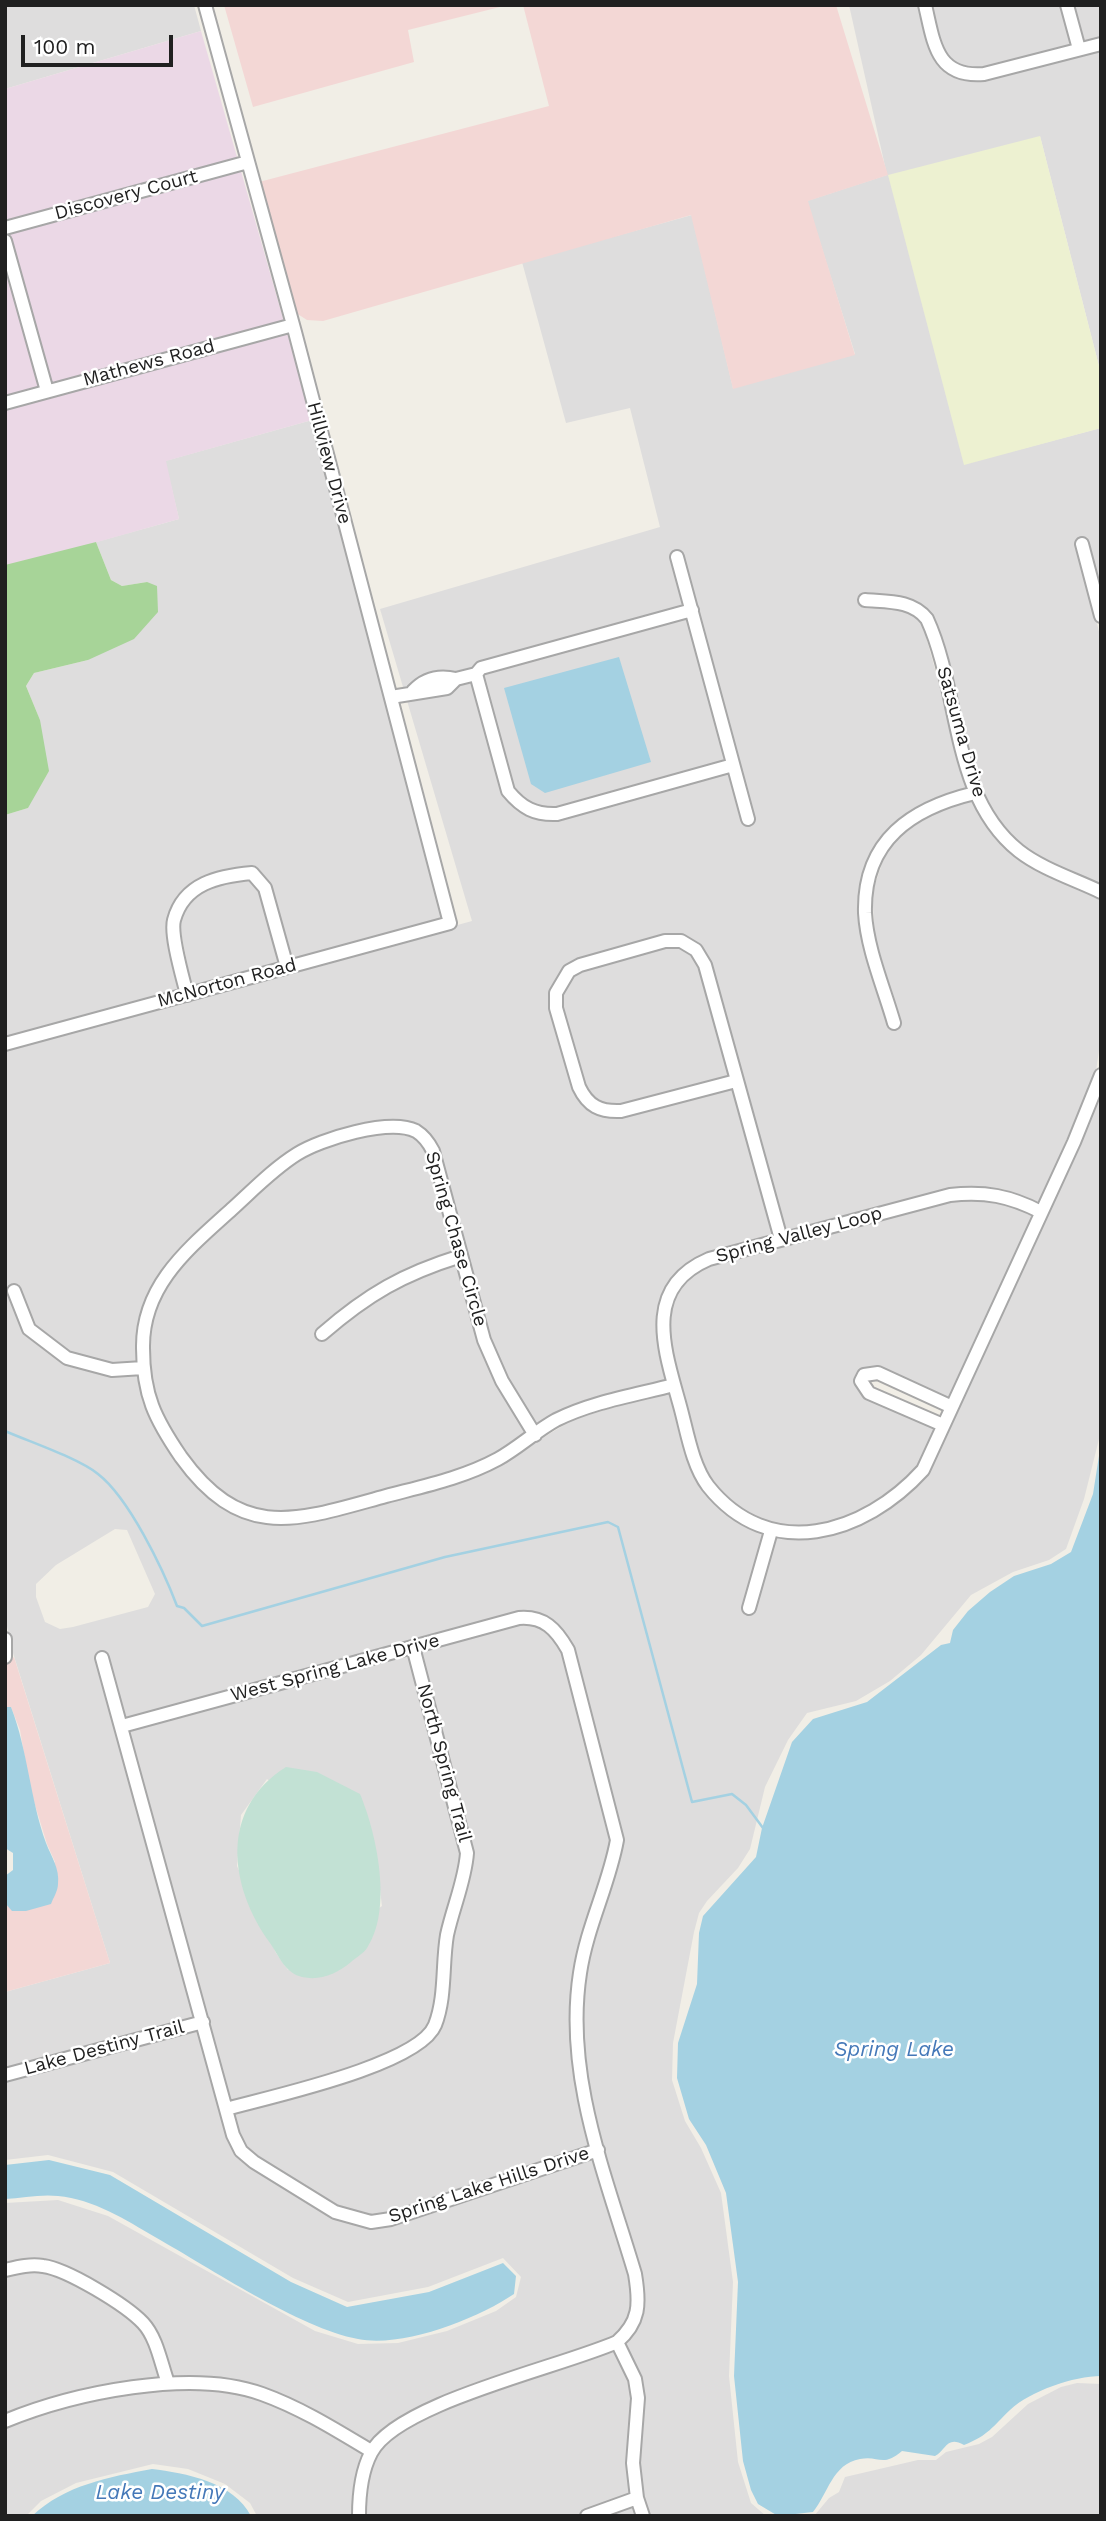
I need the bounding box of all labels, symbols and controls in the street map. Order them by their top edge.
scale bar [24,21,177,65]
text: 100 m [34,34,96,59]
street label: Discovery Court [52,165,200,225]
street label: Mathews Road [81,334,217,392]
street label: Hillview Drive [302,399,356,527]
street label: Satsuma Drive [931,664,991,800]
street label: McNorton Road [155,953,299,1013]
street label: Spring Chase Circle [420,1149,492,1329]
street label: Spring Valley Loop [713,1202,885,1268]
street label: West Spring Lake Drive [228,1629,442,1707]
street label: North Spring Trail [412,1681,476,1845]
street label: Lake Destiny Trail [21,2016,187,2080]
water label: Spring Lake [834,2037,954,2063]
street label: Spring Lake Hills Drive [386,2142,592,2228]
water label: Lake Destiny [95,2480,225,2506]

